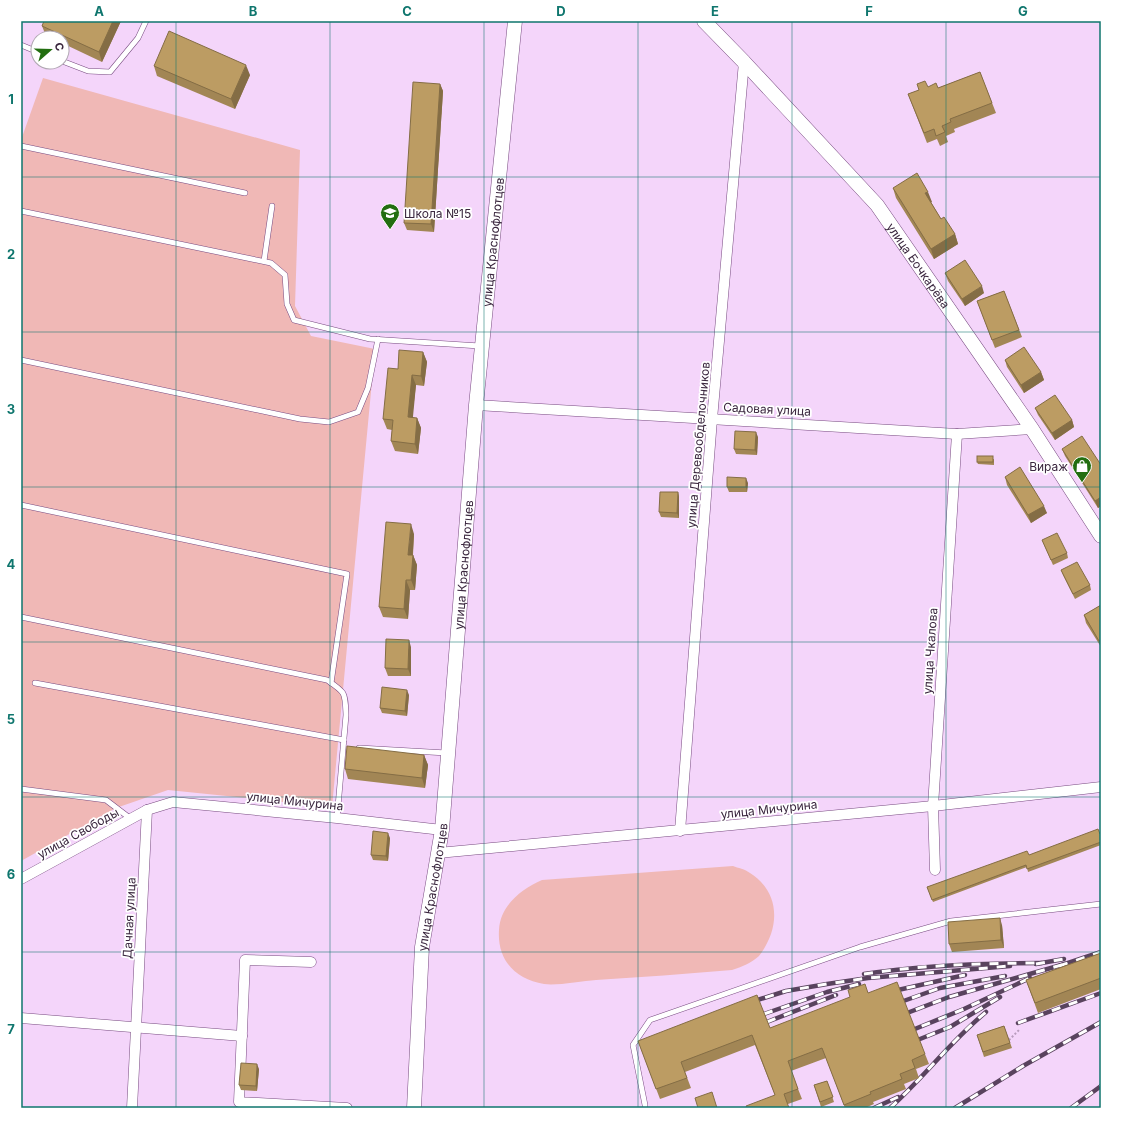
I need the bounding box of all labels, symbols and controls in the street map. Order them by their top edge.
text: A [94,3,104,19]
text: B [249,3,258,19]
text: C [402,3,412,19]
text: D [556,3,566,19]
text: E [711,3,719,19]
text: F [865,3,873,19]
text: G [1018,3,1028,19]
north arrow [30,30,70,70]
text: С [51,40,67,53]
text: 1 [8,91,14,107]
street label: улица Краснофлотцев [479,176,507,307]
school or university icon: Школа №15 [379,202,401,230]
place label: Школа №15 [404,206,471,221]
street label: улица Бочкарёва [884,220,954,311]
text: 2 [7,246,15,262]
street label: улица Деревообделочников [683,361,713,529]
street label: Садовая улица [723,399,811,419]
text: 3 [7,401,15,417]
shop icon: Вираж [1071,455,1093,483]
place label: Вираж [1029,459,1068,474]
street label: улица Краснофлотцев [451,499,476,630]
text: 4 [7,556,16,572]
street label: улица Чкалова [919,607,941,695]
text: 5 [7,711,15,727]
street label: улица Мичурина [246,788,344,814]
street label: улица Мичурина [720,796,818,822]
street label: улица Свободы [35,804,121,862]
street label: улица Краснофлотцев [414,822,450,952]
text: 6 [7,866,15,882]
street label: Дачная улица [119,877,139,959]
text: 7 [7,1021,15,1037]

